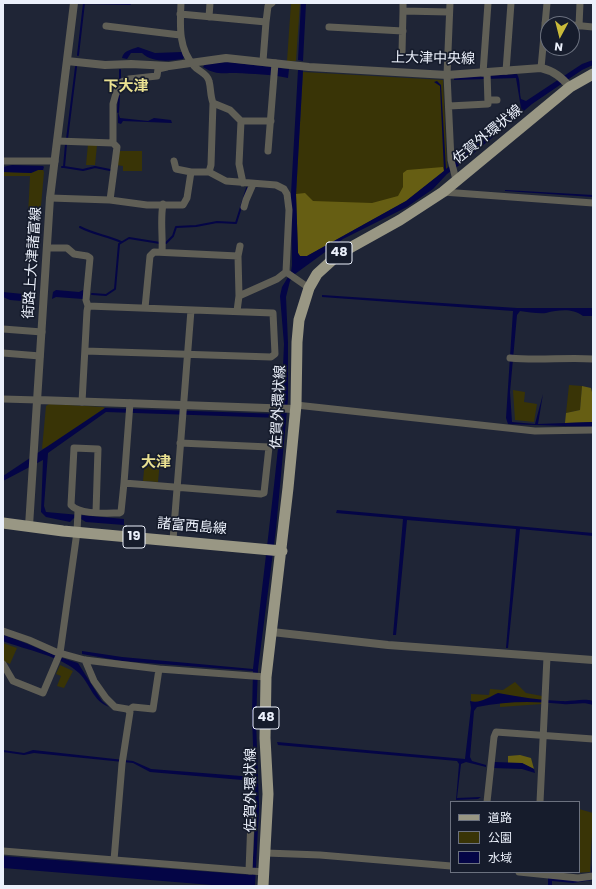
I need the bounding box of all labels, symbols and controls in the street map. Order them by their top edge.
north arrow [540,16,580,56]
text: N [554,38,564,55]
street label: 上大津中央線 [391,50,475,68]
district label: 下大津 [104,78,148,96]
street label: 佐賀外環状線 [450,102,526,168]
street label: 街路上大津諸富線 [21,207,45,319]
road number: 48 [326,242,352,264]
street label: 佐賀外環状線 [268,365,290,449]
district label: 大津 [141,454,171,472]
street label: 諸富西島線 [156,516,228,538]
road number: 19 [123,526,145,548]
road number: 48 [253,707,279,729]
street label: 佐賀外環状線 [243,748,259,832]
legend [450,801,580,873]
text: 道路 [488,809,512,826]
text: 公園 [488,829,512,846]
text: 水域 [488,849,512,866]

